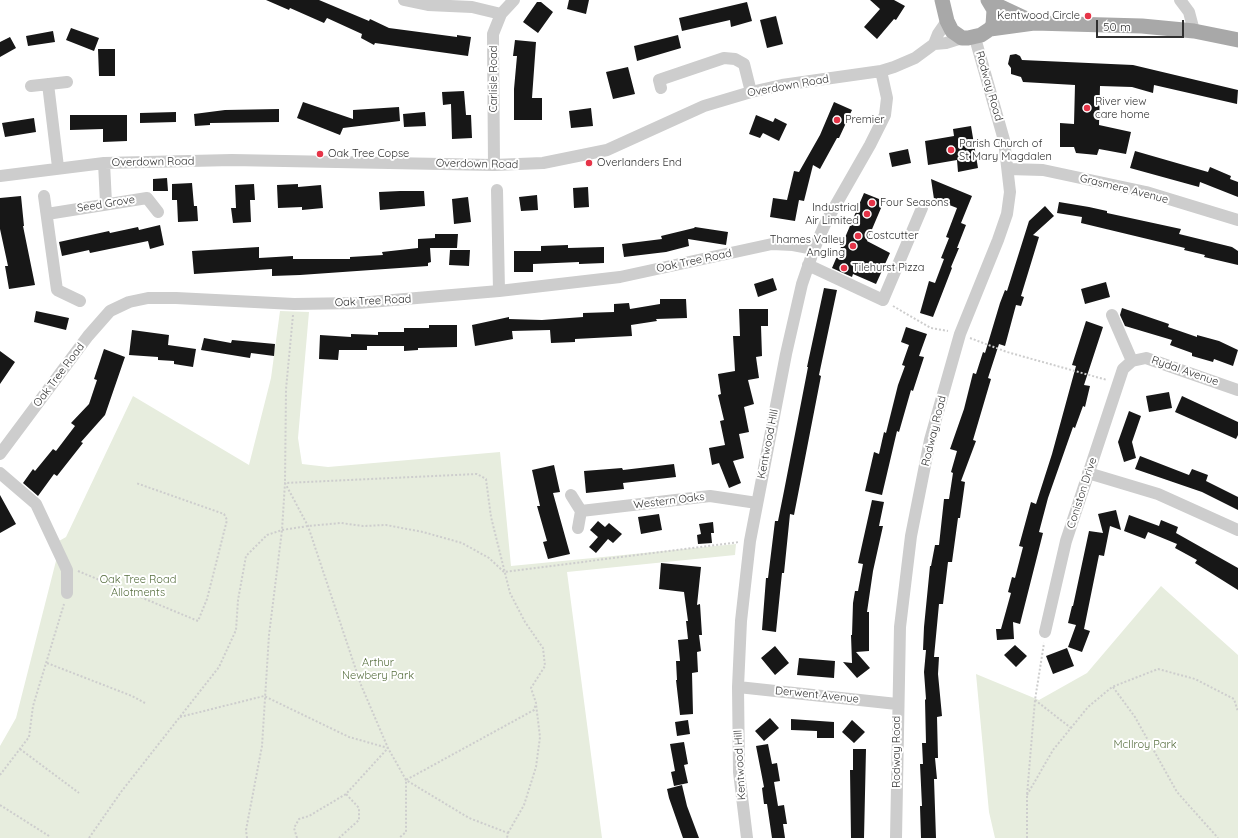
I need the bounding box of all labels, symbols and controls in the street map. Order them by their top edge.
place label: Kentwood Circle [997,9,1080,23]
marker: Kentwood Circle [1083,11,1093,21]
scale bar [1098,12,1186,38]
text: 50 m [1103,19,1131,34]
street label: Carlisle Road [487,45,501,113]
street label: Rodway Road [973,50,1005,122]
street label: Overdown Road [746,72,830,100]
place label: River view care home [1095,95,1150,121]
marker: River view care home [1082,103,1092,113]
place label: Premier [845,113,885,127]
marker: Premier [832,115,842,125]
place label: Parish Church of St Mary Magdalen [959,137,1052,163]
marker: Parish Church of St Mary Magdalen [946,145,956,155]
place label: Oak Tree Copse [328,147,409,161]
marker: Oak Tree Copse [315,149,325,159]
street label: Overdown Road [112,155,194,169]
place label: Overlanders End [597,156,682,170]
street label: Overdown Road [436,157,518,171]
marker: Overlanders End [584,158,594,168]
street label: Grasmere Avenue [1078,172,1170,206]
street label: Seed Grove [76,193,136,215]
place label: Four Seasons [880,196,949,210]
marker: Four Seasons [867,198,877,208]
place label: Industrial Air Limited [805,201,859,227]
marker: Industrial Air Limited [862,209,872,219]
place label: Costcutter [866,229,918,243]
marker: Costcutter [853,231,863,241]
place label: Thames Valley Angling [770,233,845,259]
marker: Thames Valley Angling [848,241,858,251]
street label: Oak Tree Road [655,247,733,275]
place label: Tilehurst Pizza [852,261,924,275]
marker: Tilehurst Pizza [839,263,849,273]
street label: Oak Tree Road [334,292,412,310]
street label: Oak Tree Road [31,340,87,410]
street label: Rydal Avenue [1150,353,1220,389]
street label: Rodway Road [919,394,949,468]
street label: Kentwood Hill [755,408,781,480]
street label: Coniston Drive [1064,456,1100,530]
street label: Western Oaks [633,490,705,512]
park label: Oak Tree Road Allotments [100,573,176,599]
park label: Arthur Newbery Park [342,656,414,682]
street label: Derwent Avenue [774,684,860,706]
street label: Rodway Road [890,716,904,788]
street label: Kentwood Hill [732,729,748,801]
park label: McIlroy Park [1113,738,1177,752]

